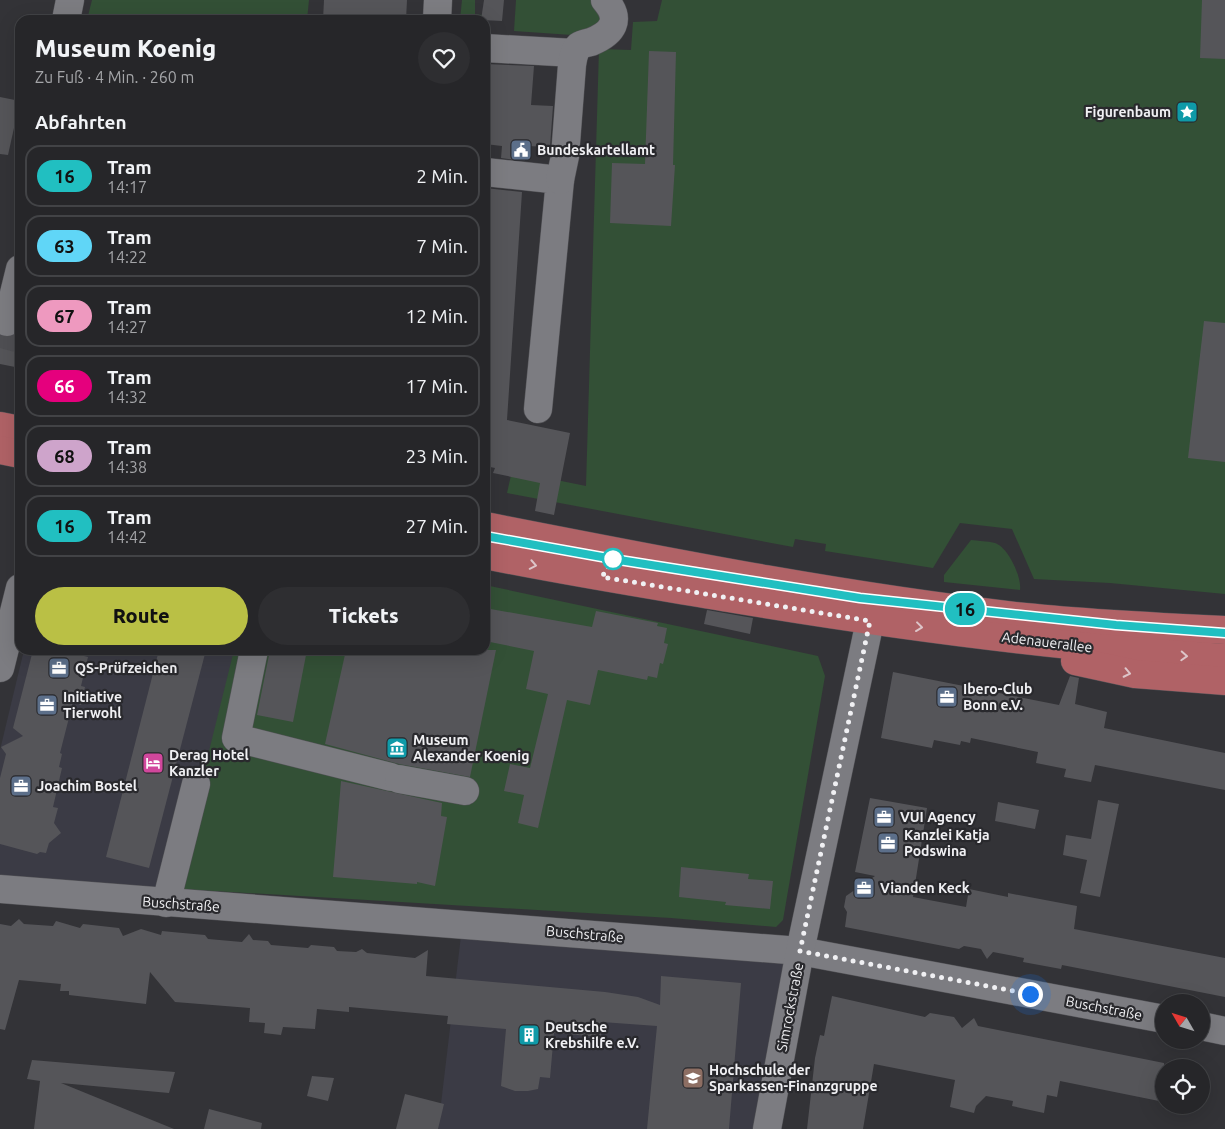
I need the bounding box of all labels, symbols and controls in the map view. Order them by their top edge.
button: heart [418,32,470,84]
text: Museum Koenig [35,35,216,62]
text: Zu Fuß · 4 Min. · 260 m [35,68,194,86]
place icon: Figurenbaum [1175,100,1199,124]
place label: Figurenbaum [1085,104,1171,120]
text: Abfahrten [35,111,127,133]
public building icon: Bundeskartellamt [509,138,533,162]
place label: Bundeskartellamt [537,142,655,158]
text: Tram [107,156,152,178]
text: 2 Min. [416,165,468,187]
text: 16 [54,166,75,186]
text: 14:17 [107,178,147,196]
text: Tram [107,226,152,248]
text: 7 Min. [416,235,468,257]
text: 63 [54,236,75,256]
text: 14:22 [107,248,147,266]
text: Tram [107,296,152,318]
text: 12 Min. [406,305,468,327]
text: 67 [54,306,75,326]
text: 14:27 [107,318,147,336]
text: Tram [107,366,152,388]
text: 17 Min. [406,375,468,397]
text: 66 [54,376,75,396]
text: 14:32 [107,388,147,406]
text: Tram [107,436,152,458]
text: 23 Min. [406,445,468,467]
text: 68 [54,446,75,466]
text: 14:38 [107,458,147,476]
text: Tram [107,506,152,528]
text: 27 Min. [406,515,468,537]
text: 16 [54,516,75,536]
text: 14:42 [107,528,147,546]
unlabelled marker [602,548,624,570]
one-way arrow [528,559,537,570]
button: Route [35,587,248,645]
button: Tickets [258,587,470,645]
line badge: 16 [942,593,988,625]
text: 16 [955,599,975,619]
one-way arrow [915,621,923,632]
street label: Adenauerallee [1001,629,1093,655]
one-way arrow [1180,650,1188,661]
office icon: QS-Prüfzeichen [47,656,71,680]
place label: QS-Prüfzeichen [75,660,177,676]
one-way arrow [1123,667,1132,677]
place label: Ibero-Club Bonn e.V. [963,681,1032,713]
office icon: Ibero-Club Bonn e.V. [935,685,959,709]
place label: Initiative Tierwohl [63,689,122,721]
office icon: Initiative Tierwohl [35,693,59,717]
place label: Museum Alexander Koenig [413,732,529,764]
museum icon: Museum Alexander Koenig [385,736,409,760]
place label: Derag Hotel Kanzler [169,747,249,779]
hotel icon: Derag Hotel Kanzler [141,751,165,775]
office icon: Joachim Bostel [9,774,33,798]
place label: Joachim Bostel [37,778,137,794]
office icon: VUI Agency [872,805,896,829]
place label: VUI Agency [900,809,976,825]
place label: Kanzlei Katja Podswina [904,827,990,859]
office icon: Kanzlei Katja Podswina [876,831,900,855]
office icon: Vianden Keck [852,876,876,900]
place label: Vianden Keck [880,880,970,896]
street label: Buschstraße [142,893,220,915]
street label: Buschstraße [546,923,624,945]
street label: Simrockstraße [774,961,806,1053]
your location [1018,982,1043,1007]
street label: Buschstraße [1064,993,1144,1023]
north arrow [1155,994,1210,1049]
map controls [1155,994,1210,1114]
place label: Deutsche Krebshilfe e.V. [545,1019,639,1051]
building icon: Deutsche Krebshilfe e.V. [517,1023,541,1047]
button: locate [1155,1059,1210,1114]
place label: Hochschule der Sparkassen-Finanzgruppe [709,1062,878,1094]
school or university icon: Hochschule der Sparkassen-Finanzgruppe [681,1066,705,1090]

